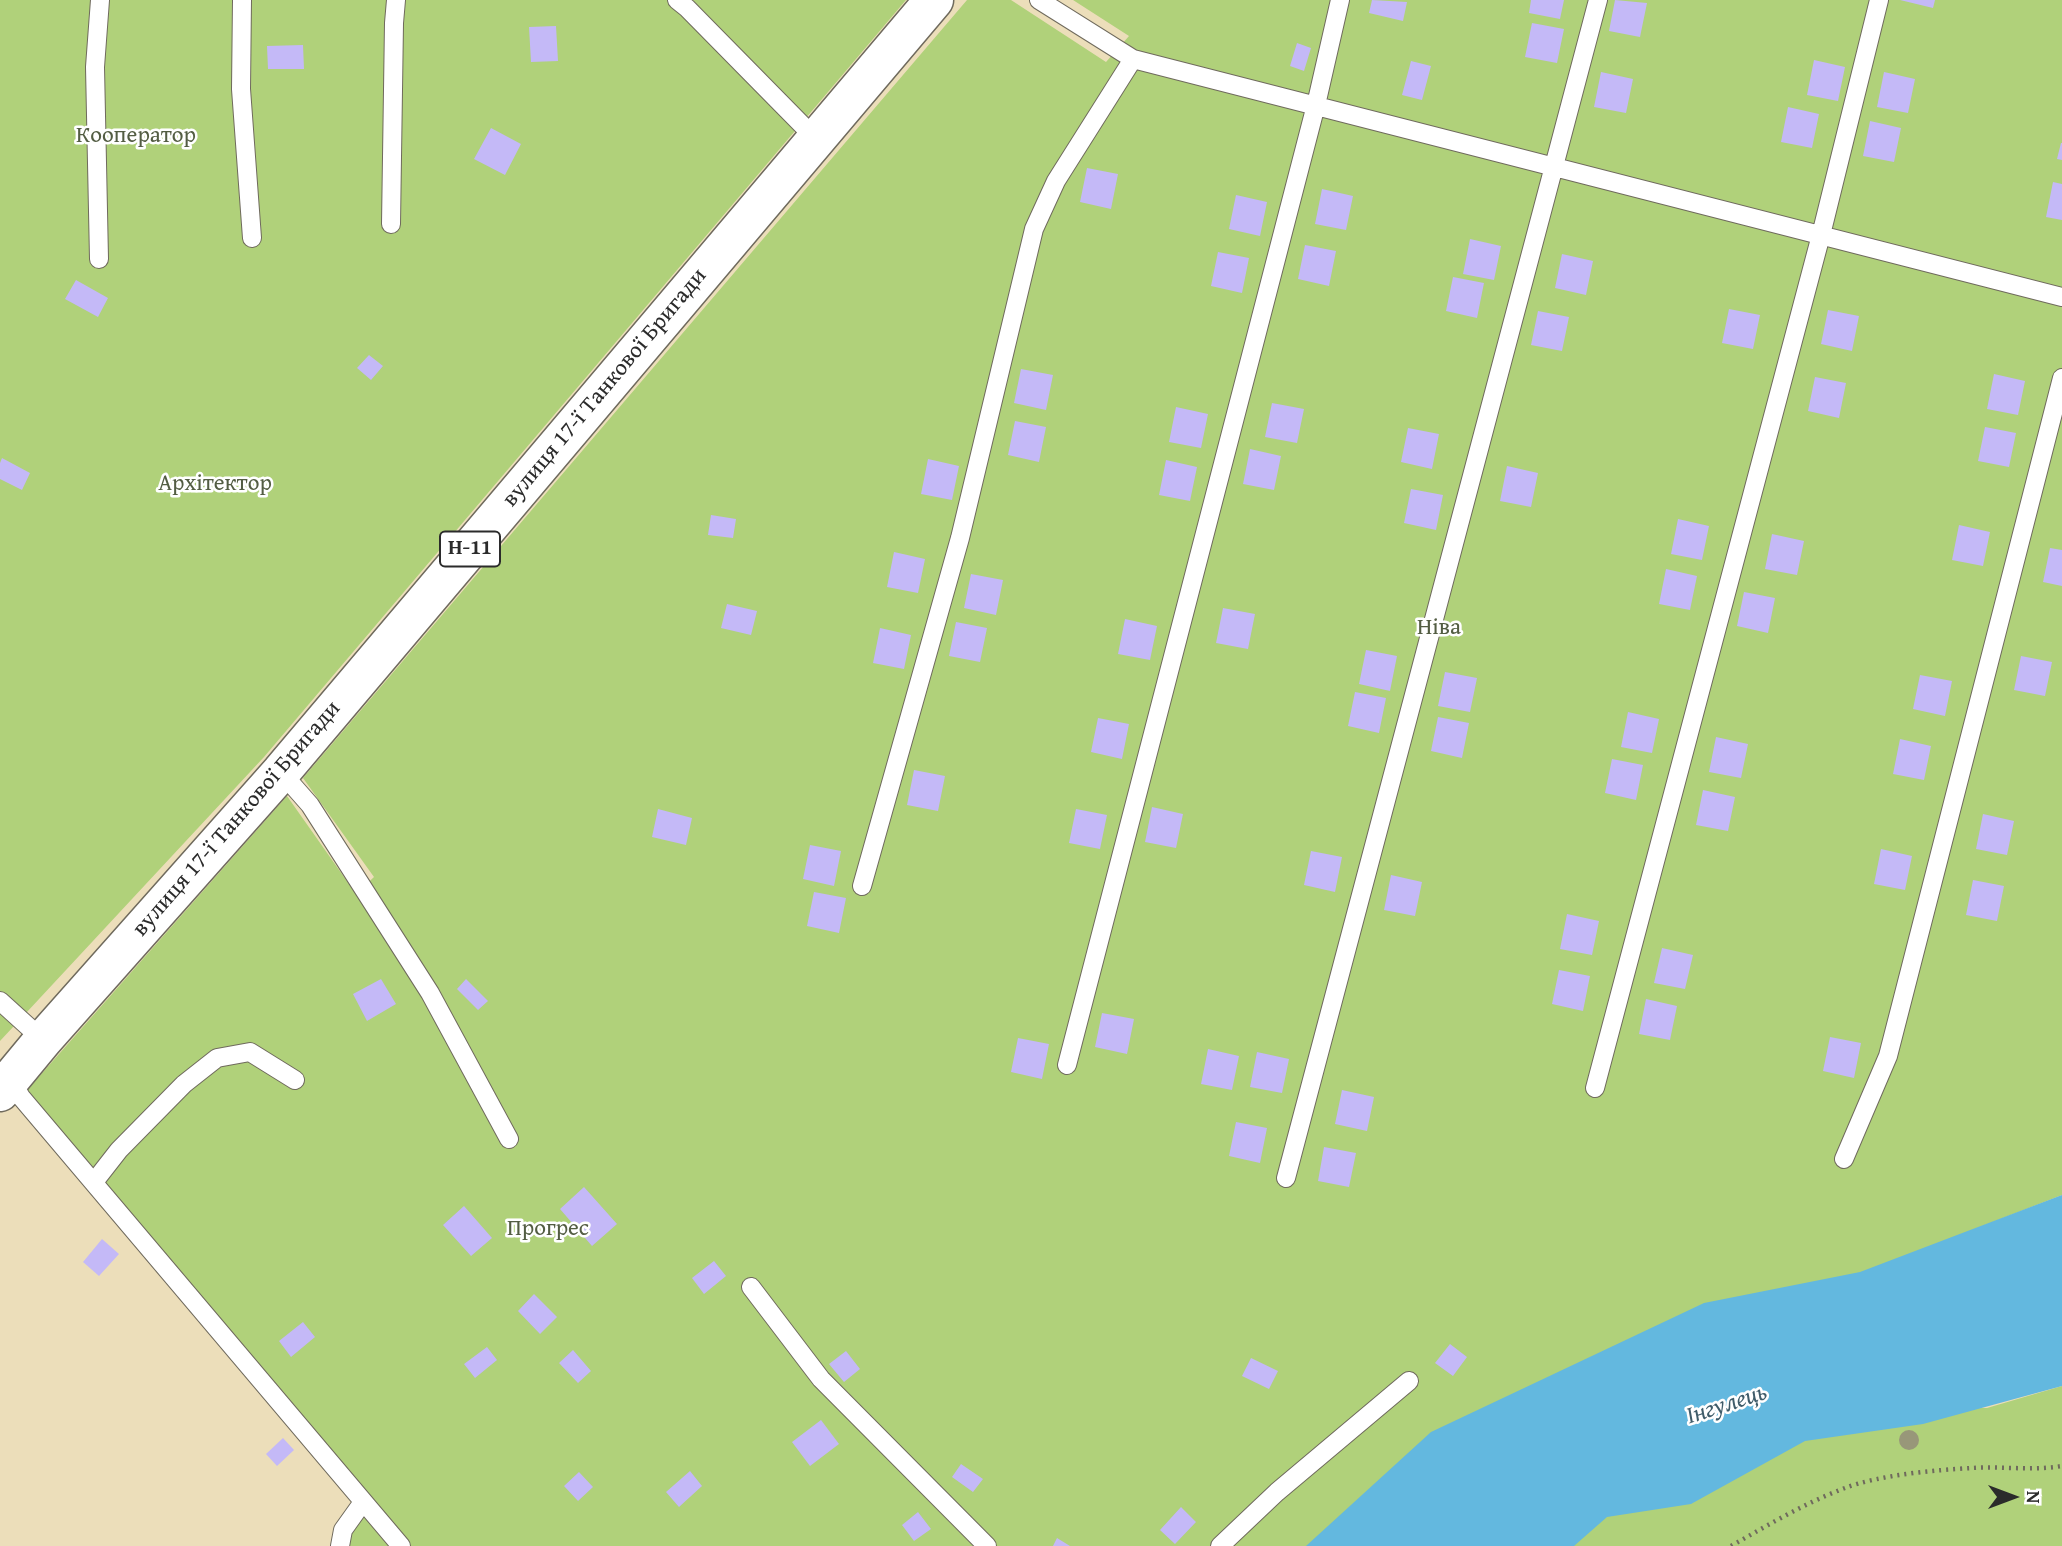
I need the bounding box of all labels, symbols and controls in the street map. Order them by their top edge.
park label: Кооператор [76,122,196,150]
street label: вулиця 17-ї Танкової Бригади [497,263,713,513]
park label: Архітектор [158,470,272,498]
road number: Н-11 [440,532,500,566]
park label: Ніва [1417,614,1461,642]
street label: вулиця 17-ї Танкової Бригади [127,696,347,942]
park label: Прогрес [507,1215,589,1243]
water label: Інгулець [1683,1378,1771,1432]
north arrow [1978,1462,2048,1532]
text: N [2020,1491,2048,1503]

